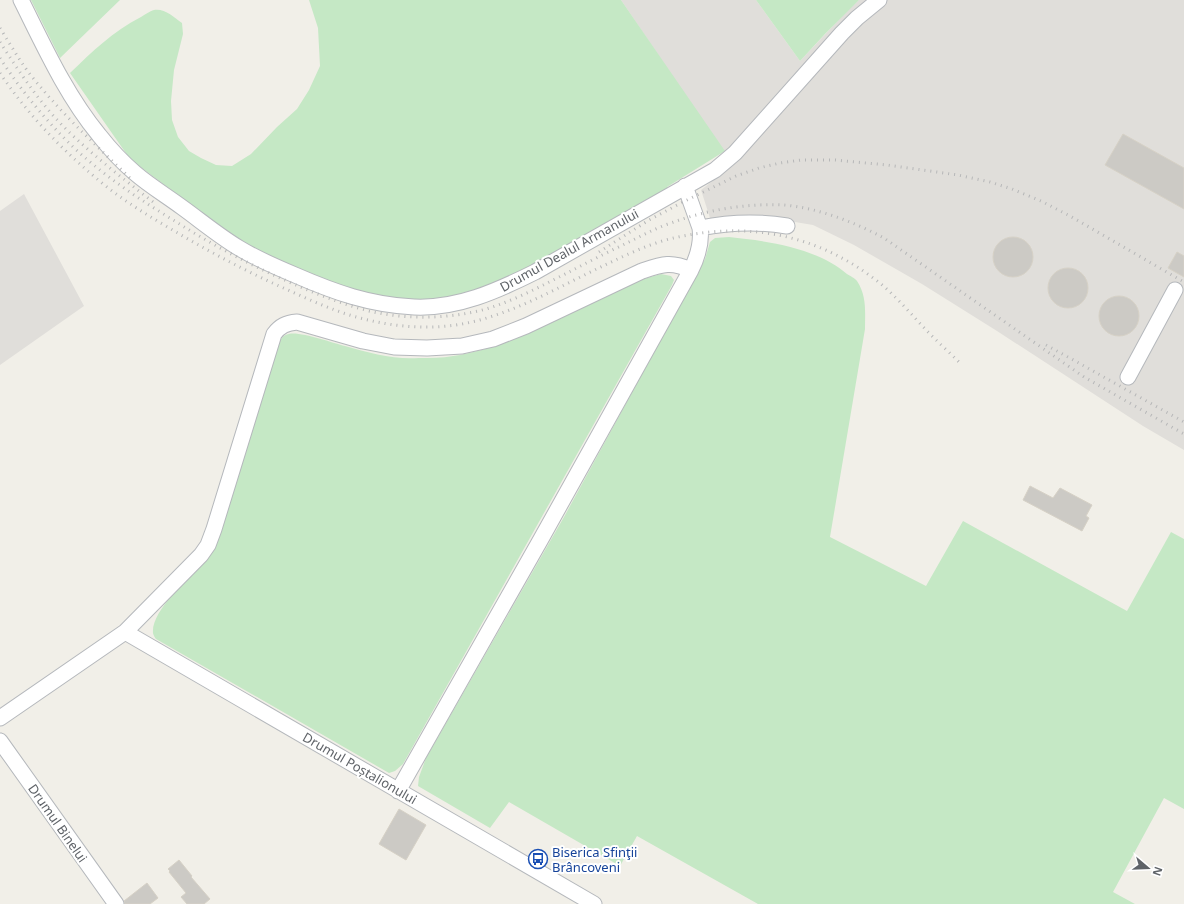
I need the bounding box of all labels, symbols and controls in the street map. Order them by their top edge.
street label: Drumul Dealul Armanului [496,204,642,296]
street label: Drumul Poștalionului [300,728,420,808]
street label: Drumul Binelui [24,780,92,866]
place label: Biserica Sfinţii Brâncoveni [552,843,637,876]
bus stop icon: Biserica Sfinţii Brâncoveni [527,848,549,870]
north arrow [1128,848,1168,888]
text: N [1149,865,1166,878]

